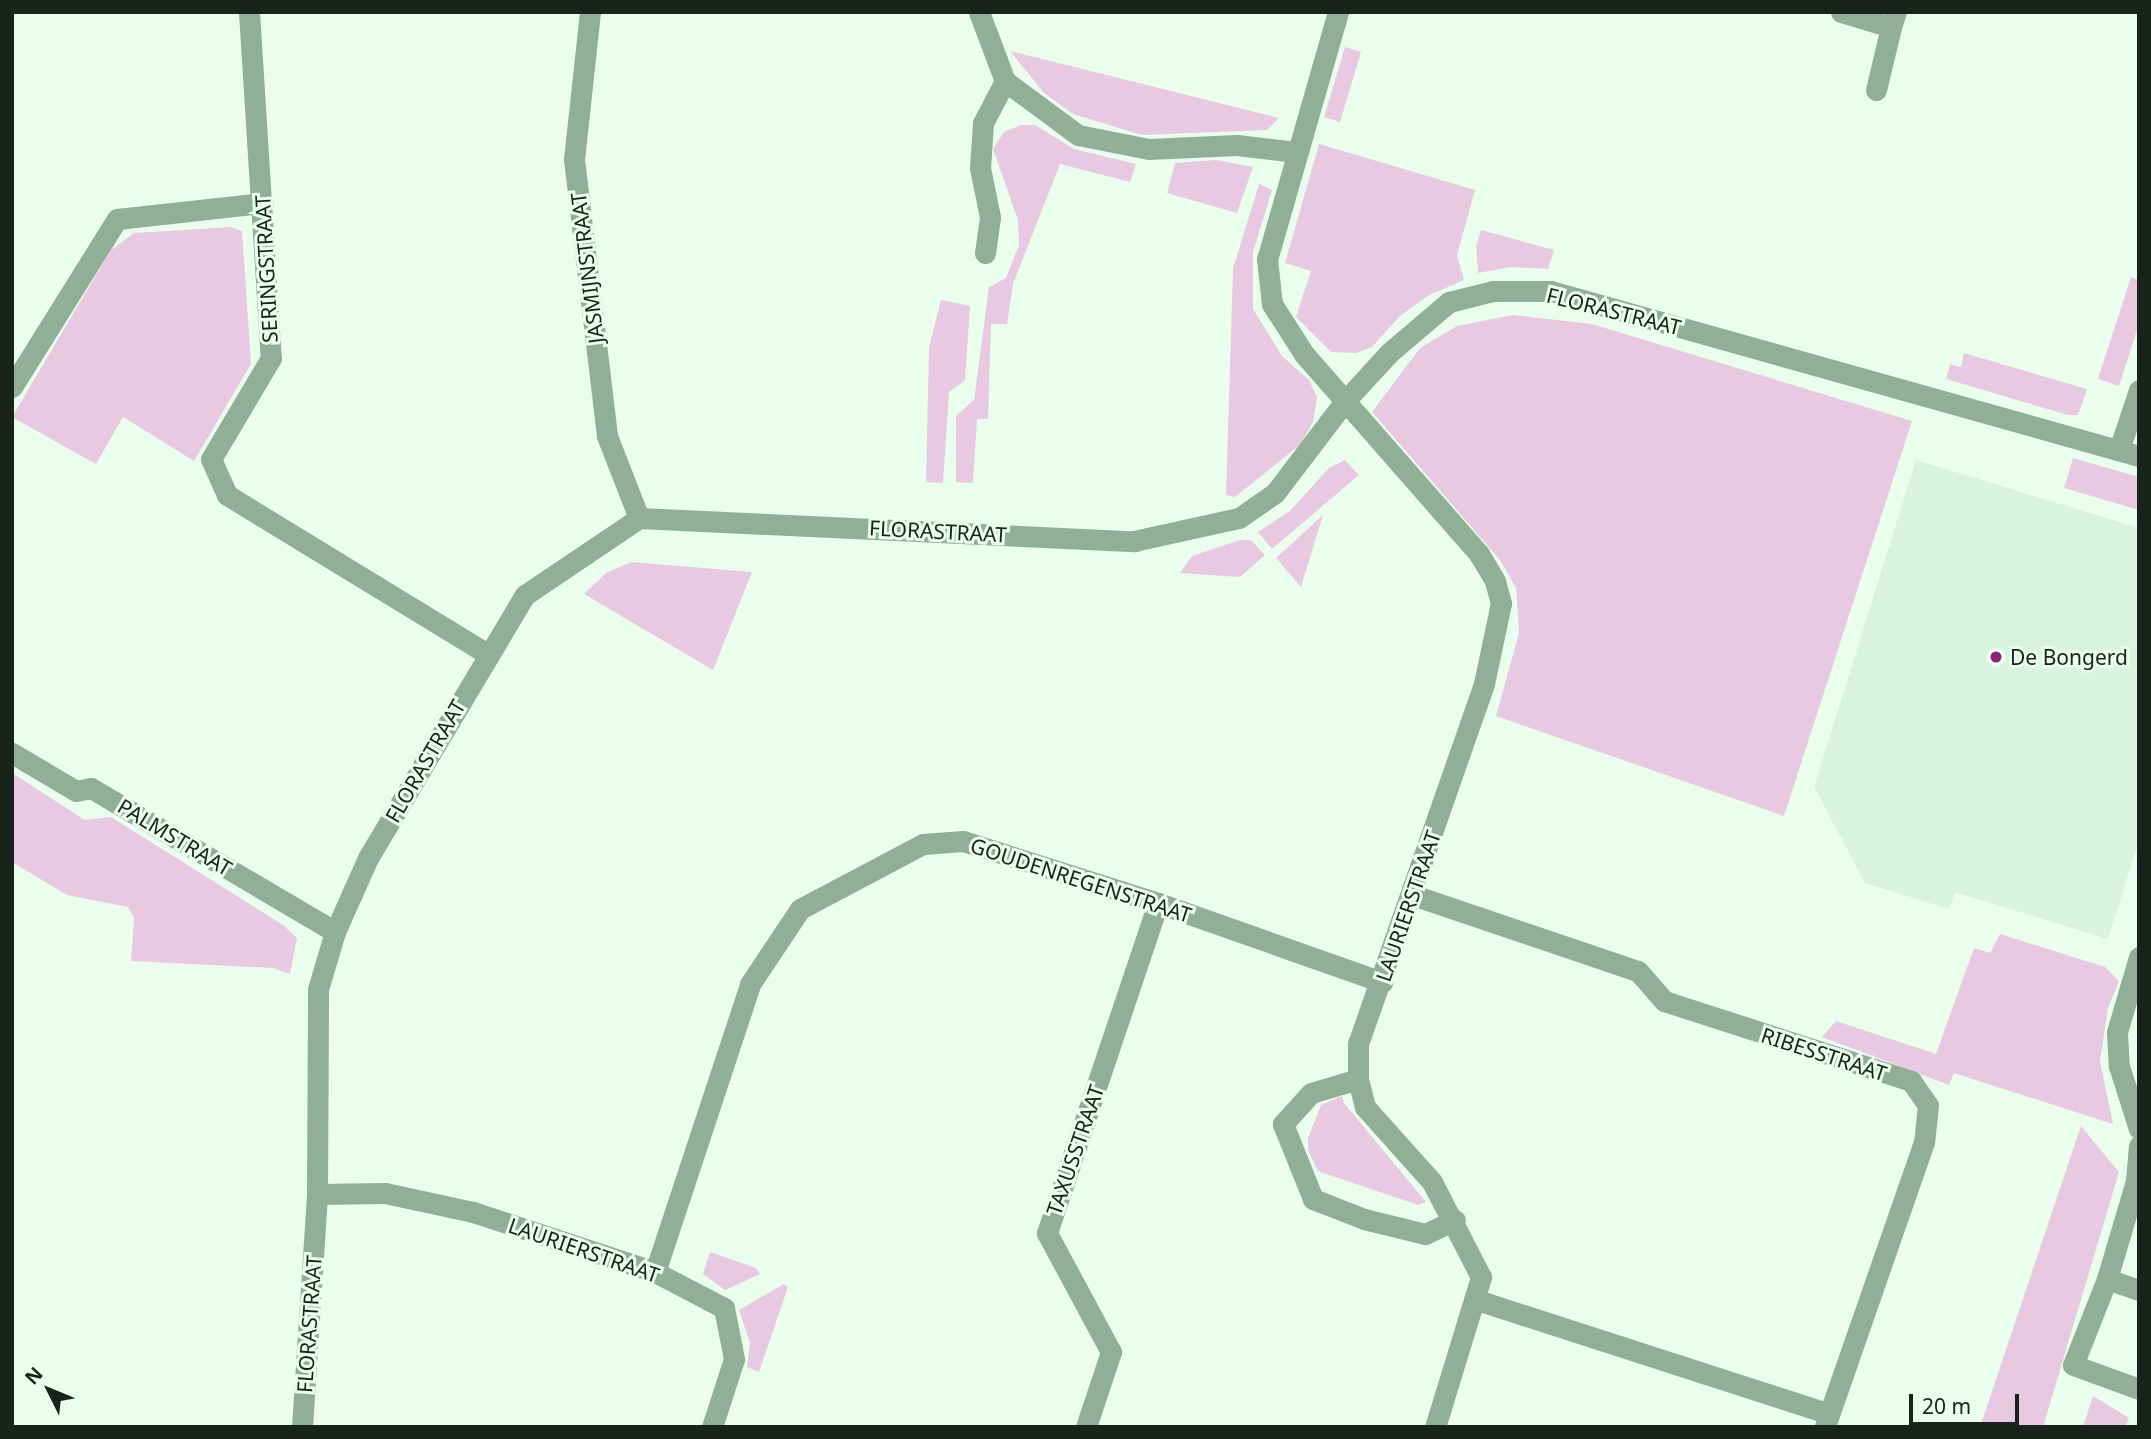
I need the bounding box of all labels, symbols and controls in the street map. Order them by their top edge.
street label: JASMIJNSTRAAT [565,191,609,345]
street label: SERINGSTRAAT [250,194,282,344]
street label: FLORASTRAAT [1544,282,1684,340]
street label: FLORASTRAAT [869,515,1007,547]
place label: De Bongerd [2010,644,2128,670]
marker: De Bongerd [1988,649,2004,665]
street label: FLORASTRAAT [380,695,470,827]
street label: PALMSTRAAT [113,793,237,881]
street label: LAURIERSTRAAT [1370,827,1446,985]
street label: GOUDENREGENSTRAAT [967,832,1195,928]
street label: RIBESSTRAAT [1758,1022,1890,1086]
street label: TAXUSSTRAAT [1041,1082,1109,1218]
street label: LAURIERSTRAAT [505,1212,663,1288]
street label: FLORASTRAAT [292,1254,326,1394]
north arrow [14,1355,84,1425]
text: N [19,1361,48,1390]
scale bar [1913,1380,2023,1424]
text: 20 m [1922,1392,1971,1420]

